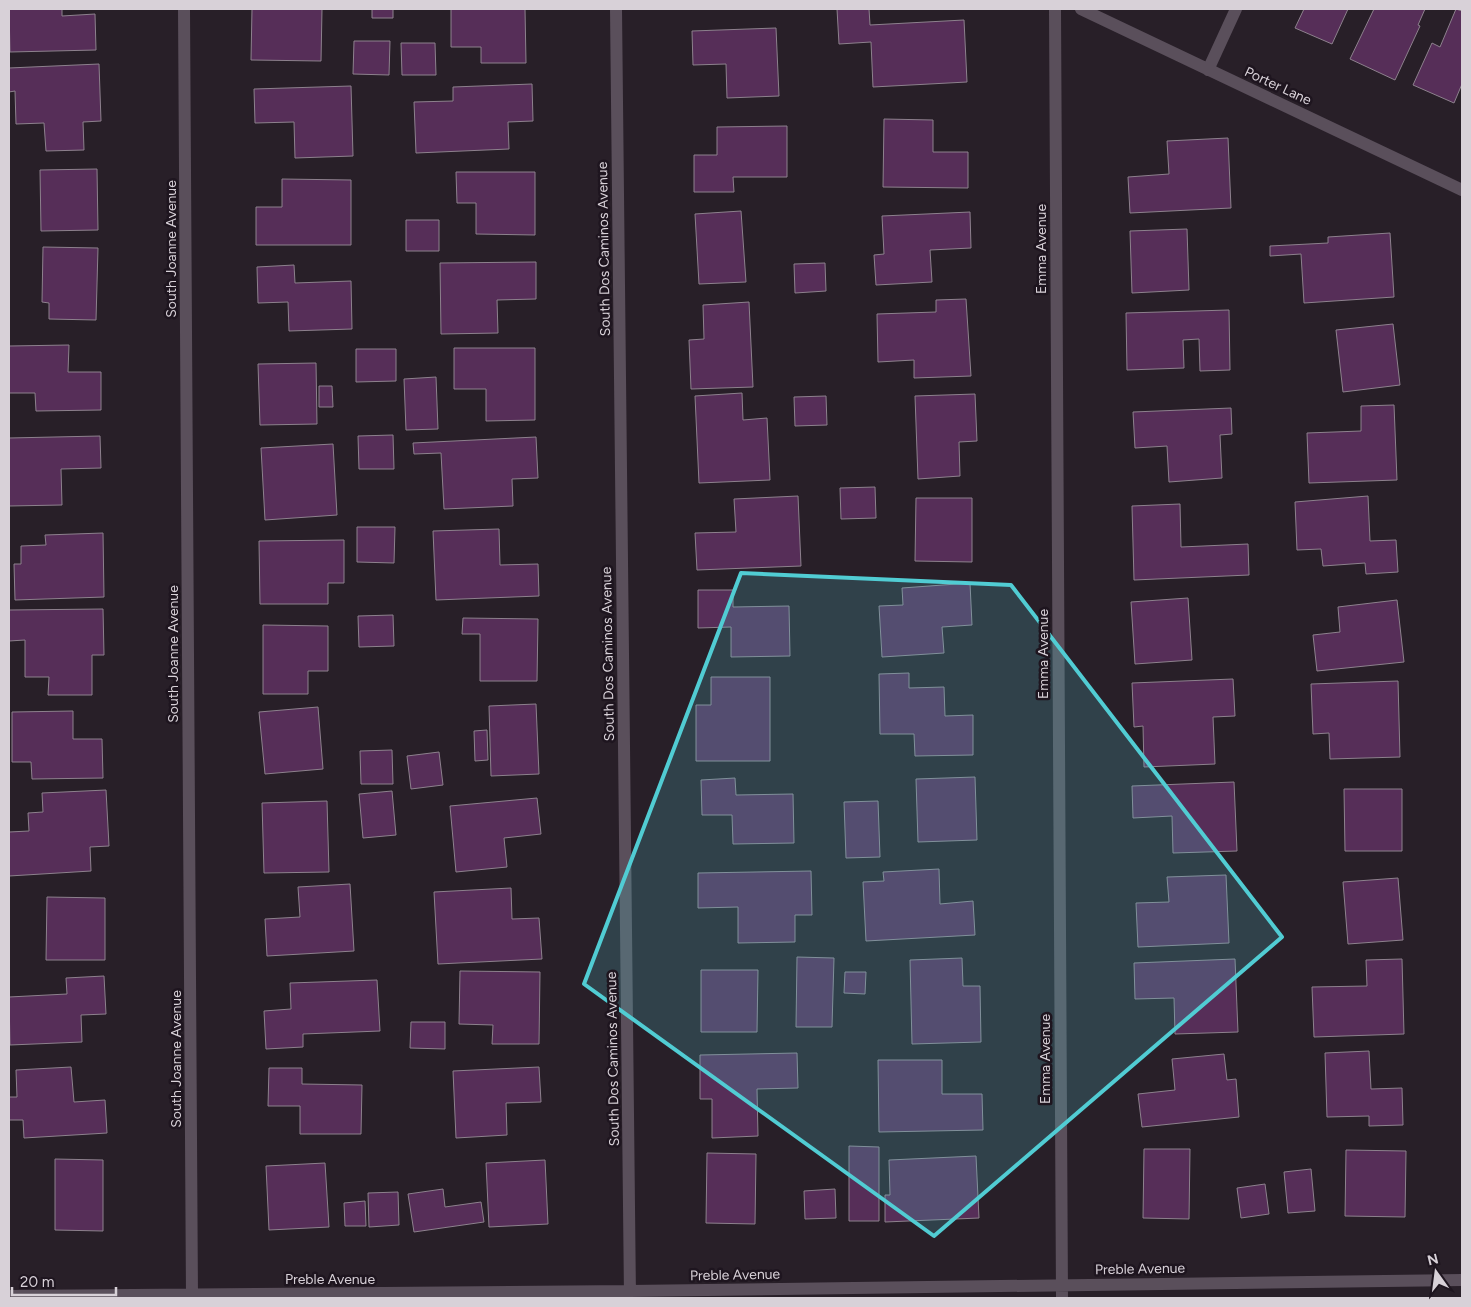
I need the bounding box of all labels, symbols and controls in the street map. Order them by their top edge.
street label: Porter Lane [1242,63,1314,109]
street label: South Dos Caminos Avenue [594,161,614,336]
street label: South Joanne Avenue [163,180,180,318]
street label: Emma Avenue [1033,204,1050,294]
street label: South Dos Caminos Avenue [598,566,618,741]
street label: South Joanne Avenue [165,585,182,723]
street label: Emma Avenue [1035,609,1052,699]
street label: South Dos Caminos Avenue [603,971,623,1146]
street label: South Joanne Avenue [168,990,185,1128]
street label: Emma Avenue [1037,1014,1054,1104]
north arrow [1411,1247,1461,1297]
text: N [1426,1250,1440,1269]
street label: Preble Avenue [1095,1260,1186,1278]
scale bar [12,1264,116,1296]
street label: Preble Avenue [690,1266,781,1284]
street label: Preble Avenue [285,1271,375,1288]
text: 20 m [20,1273,54,1291]

